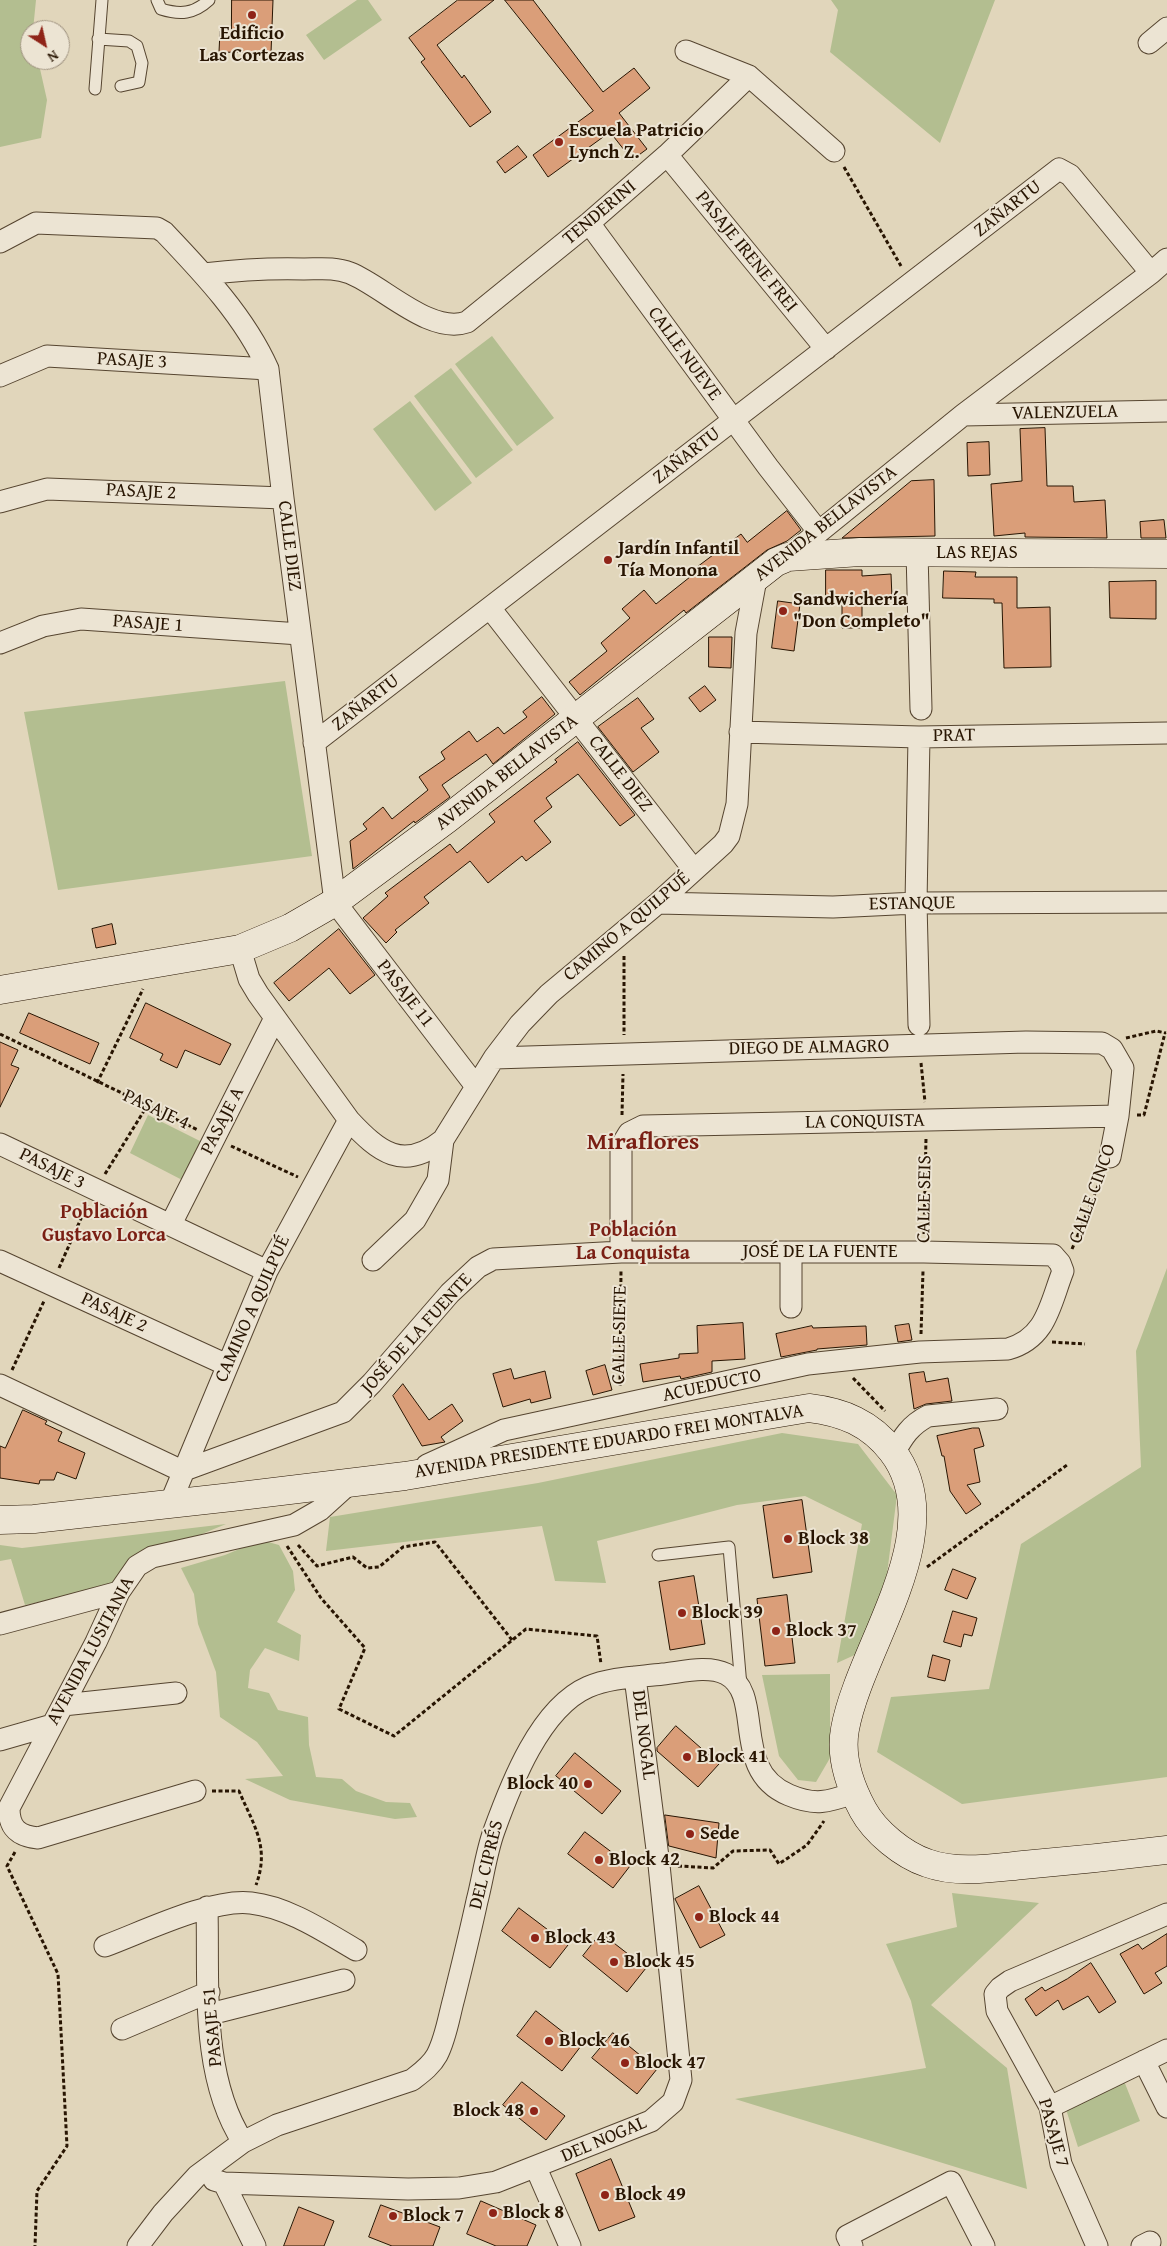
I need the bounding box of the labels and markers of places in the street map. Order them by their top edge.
marker: Edificio Las Cortezas [246,9,258,21]
place label: Edificio Las Cortezas [199,23,305,67]
place label: Escuela Patricio Lynch Z. [569,120,704,164]
marker: Escuela Patricio Lynch Z. [553,136,565,148]
place label: Jardín Infantil Tía Monona [618,538,739,582]
marker: Jardín Infantil Tía Monona [602,554,614,566]
place label: Sandwichería "Don Completo" [793,589,930,633]
marker: Sandwichería "Don Completo" [777,605,789,617]
place label: Block 38 [798,1528,869,1550]
marker: Block 38 [782,1533,794,1545]
place label: Block 39 [692,1602,763,1624]
marker: Block 39 [676,1607,688,1619]
place label: Block 37 [786,1620,857,1642]
marker: Block 37 [770,1625,782,1637]
place label: Block 41 [697,1746,768,1768]
marker: Block 41 [681,1751,693,1763]
place label: Block 40 [507,1773,578,1795]
marker: Block 40 [582,1778,594,1790]
place label: Sede [700,1823,740,1845]
marker: Sede [684,1828,696,1840]
place label: Block 42 [609,1849,680,1871]
marker: Block 42 [593,1854,605,1866]
place label: Block 44 [709,1906,780,1928]
marker: Block 44 [693,1911,705,1923]
place label: Block 43 [545,1927,616,1949]
marker: Block 43 [529,1932,541,1944]
place label: Block 45 [624,1951,695,1973]
marker: Block 45 [608,1956,620,1968]
place label: Block 46 [559,2030,630,2052]
marker: Block 46 [543,2035,555,2047]
place label: Block 47 [635,2052,706,2074]
marker: Block 47 [619,2057,631,2069]
place label: Block 48 [453,2100,524,2122]
marker: Block 48 [528,2105,540,2117]
place label: Block 49 [615,2184,686,2206]
marker: Block 49 [599,2189,611,2201]
place label: Block 8 [503,2202,564,2224]
place label: Block 7 [403,2205,464,2227]
marker: Block 8 [487,2207,499,2219]
marker: Block 7 [387,2210,399,2222]

